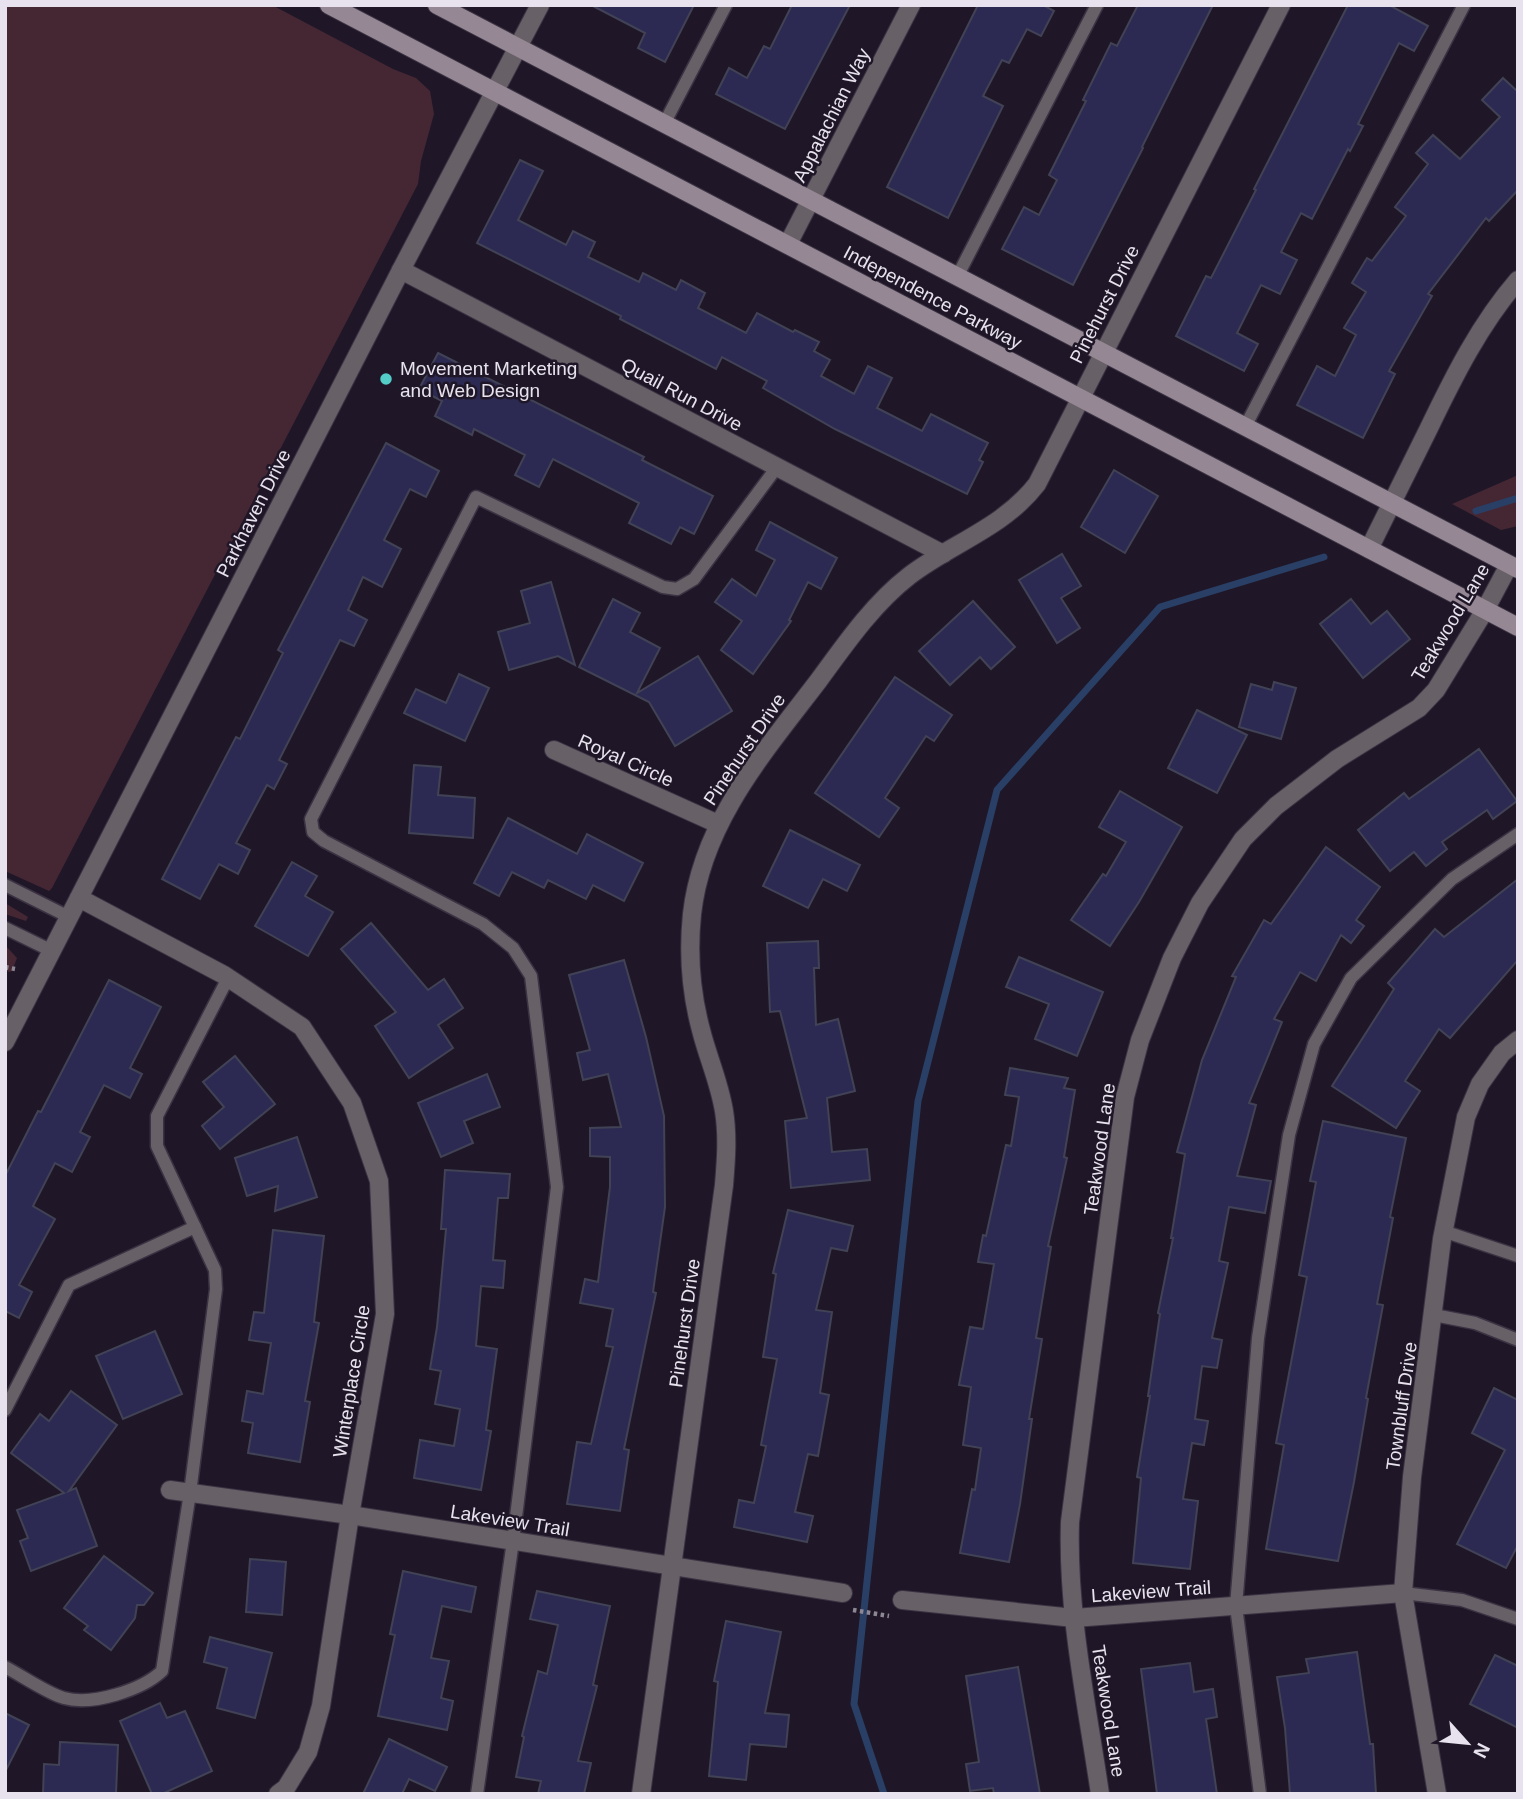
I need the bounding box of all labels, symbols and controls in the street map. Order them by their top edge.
street label: Appalachian Way [789,44,874,186]
street label: Independence Parkway [840,242,1026,354]
street label: Pinehurst Drive [1066,242,1143,367]
street label: Quail Run Drive [618,354,746,435]
place label: Movement Marketing and Web Design [400,358,577,401]
marker: Movement Marketing and Web Design [378,371,394,387]
street label: Parkhaven Drive [212,446,295,581]
street label: Teakwood Lane [1407,560,1494,685]
street label: Pinehurst Drive [699,690,789,809]
street label: Royal Circle [575,730,677,791]
street label: Teakwood Lane [1080,1082,1119,1216]
street label: Pinehurst Drive [665,1257,704,1389]
street label: Winterplace Circle [329,1303,374,1459]
street label: Townbluff Drive [1382,1340,1421,1472]
street label: Lakeview Trail [449,1501,571,1540]
street label: Lakeview Trail [1090,1577,1212,1606]
street label: Teakwood Lane [1088,1644,1129,1778]
north arrow [1432,1708,1502,1778]
text: N [1469,1740,1494,1761]

